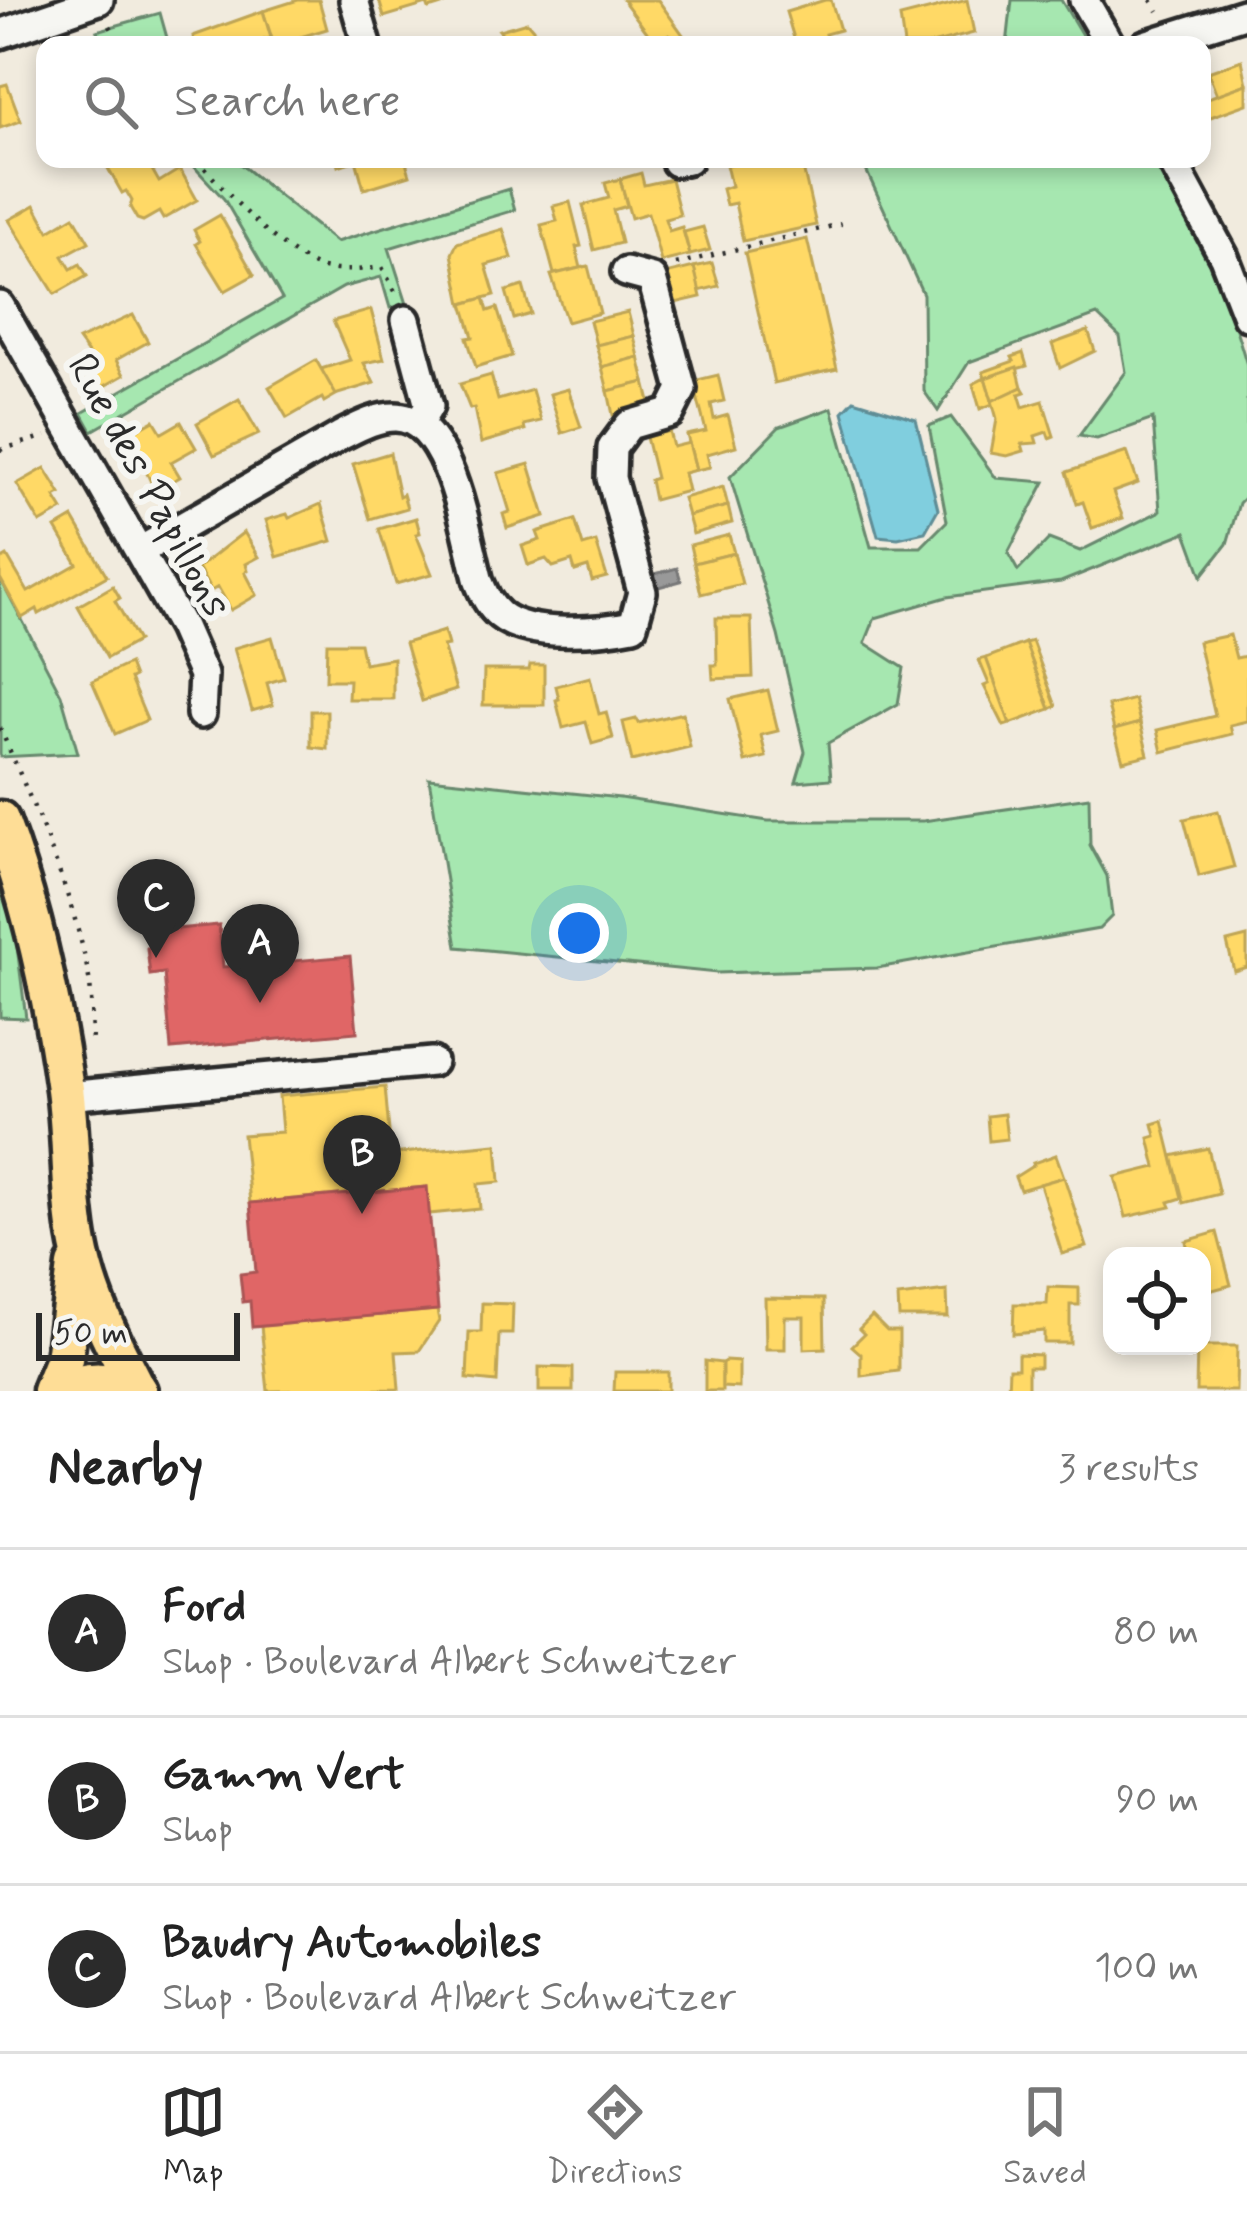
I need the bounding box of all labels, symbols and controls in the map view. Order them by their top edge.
search box [36,36,1211,168]
icon: search [78,69,144,135]
text: Search here [174,73,401,132]
street label: Rue des Papillons [53,344,243,628]
pin: C [117,859,195,958]
your location [549,903,609,963]
pin: A [221,904,299,1003]
pin: B [323,1115,401,1214]
map controls [1103,1247,1211,1355]
button: locate [1103,1247,1211,1355]
scale bar [36,1307,240,1360]
text: 50 m [54,1312,128,1356]
text: Nearby [48,1436,203,1502]
text: 3 results [1058,1444,1199,1495]
text: Ford [162,1578,246,1637]
text: A [74,1607,100,1658]
text: 80 m [1113,1607,1199,1658]
text: Shop · Boulevard Albert Schweitzer [162,1637,736,1688]
text: Gamm Vert [162,1746,404,1805]
text: B [75,1775,99,1826]
text: 90 m [1116,1775,1199,1826]
text: Shop [162,1805,234,1856]
text: Baudry Automobiles [162,1914,541,1973]
text: C [73,1943,101,1994]
text: 100 m [1094,1943,1199,1994]
text: Shop · Boulevard Albert Schweitzer [162,1973,736,2024]
tab: Map [160,2079,226,2195]
tab: Directions [547,2079,683,2195]
tab: Saved [1003,2079,1087,2195]

